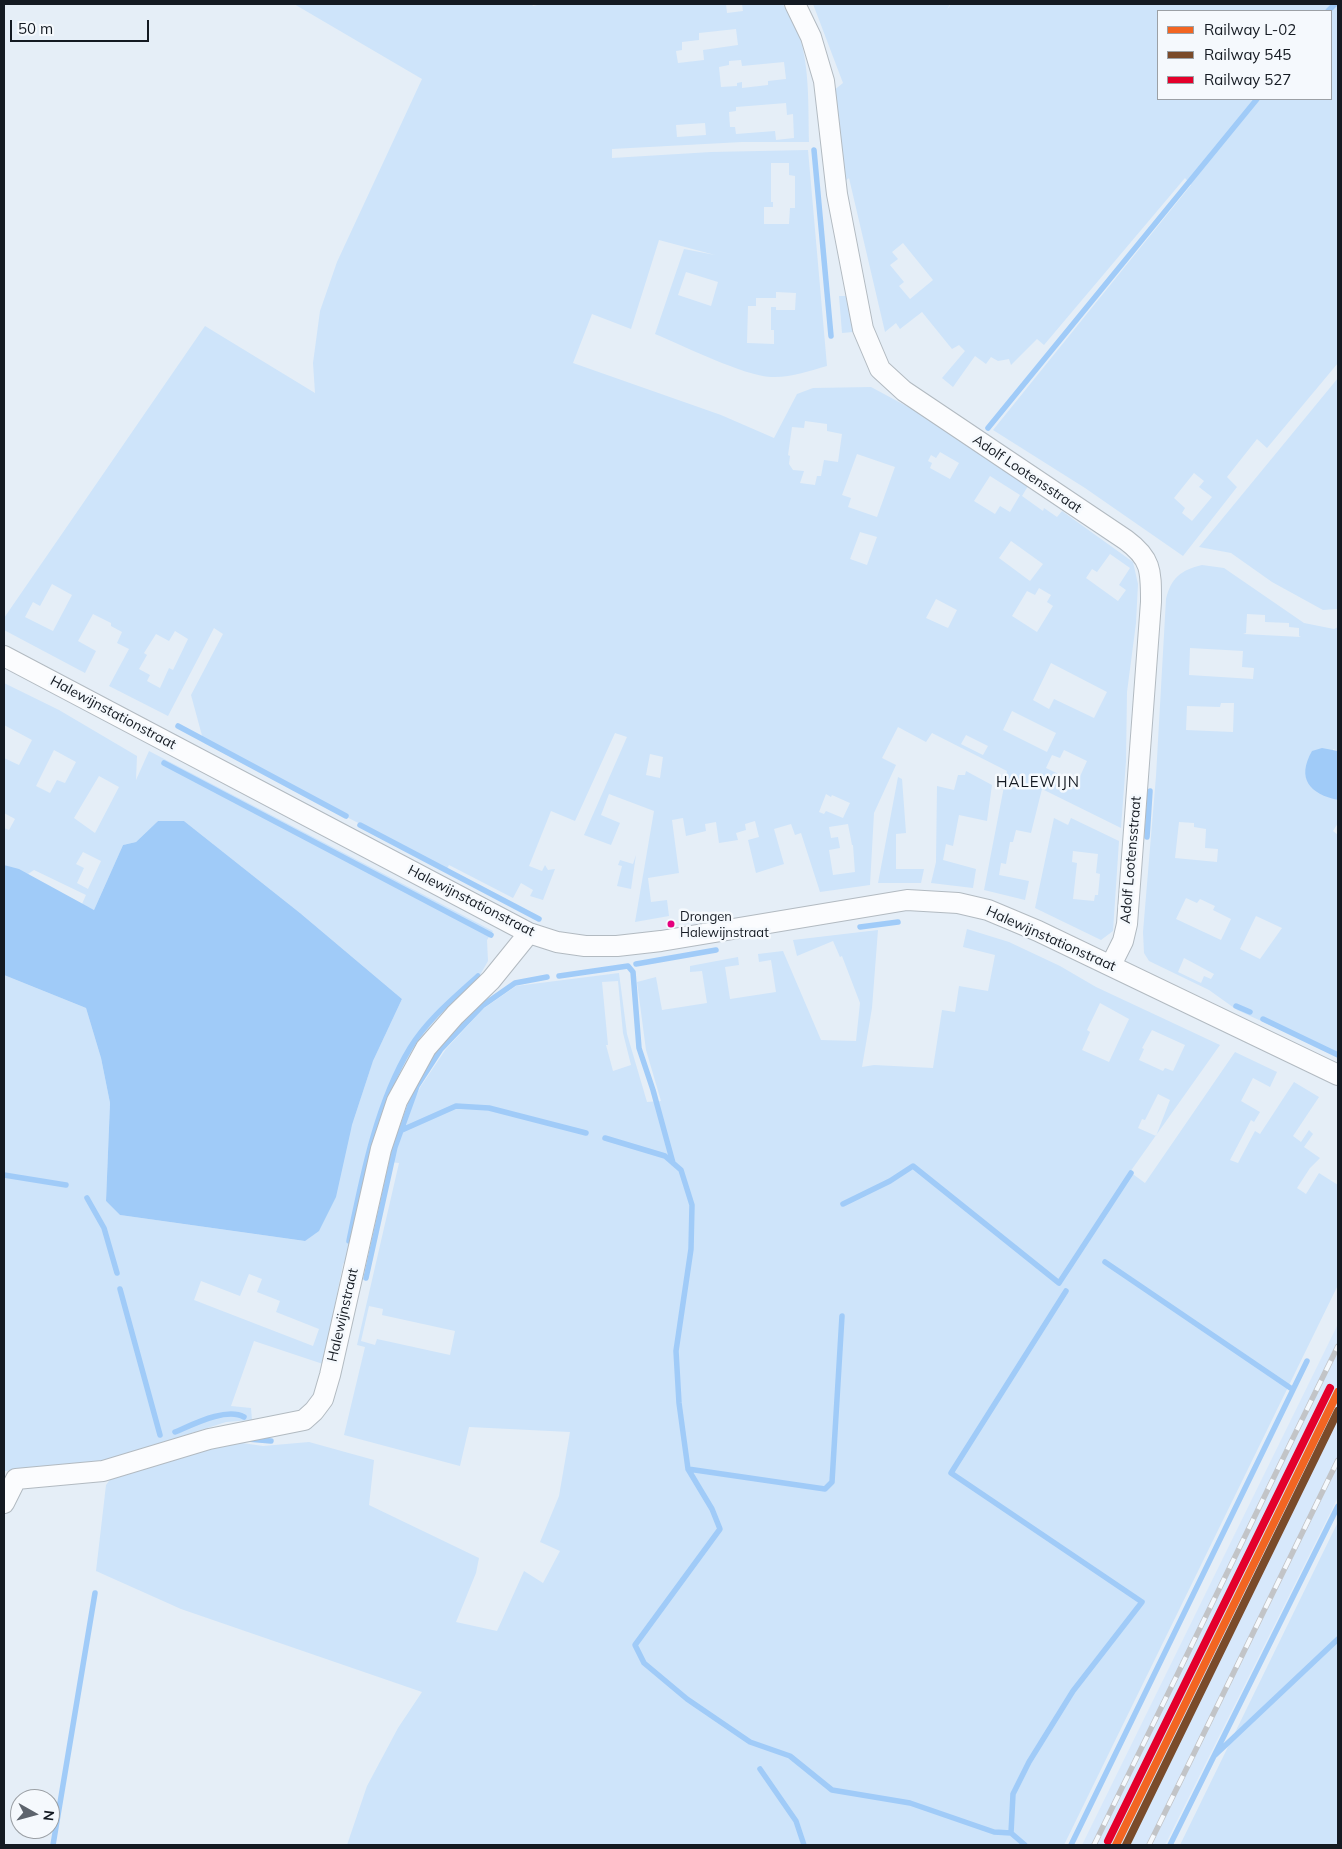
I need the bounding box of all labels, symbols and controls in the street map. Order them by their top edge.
scale bar [12,10,151,42]
legend [1157,10,1332,100]
text: 50 m [18,19,53,38]
text: Railway L-02 [1204,20,1296,39]
text: Railway 545 [1204,45,1291,64]
text: Railway 527 [1204,70,1291,89]
street label: Adolf Lootensstraat [969,431,1085,517]
street label: Halewijnstationstraat [47,673,179,753]
district label: HALEWIJN [995,773,1081,791]
street label: Adolf Lootensstraat [1117,796,1145,924]
street label: Halewijnstationstraat [405,862,537,940]
street label: Halewijnstationstraat [984,903,1118,975]
place label: Drongen Halewijnstraat [680,909,769,940]
marker: Drongen Halewijnstraat [666,919,676,929]
street label: Halewijnstraat [324,1267,362,1363]
north arrow [10,1789,60,1839]
text: N [39,1809,58,1822]

